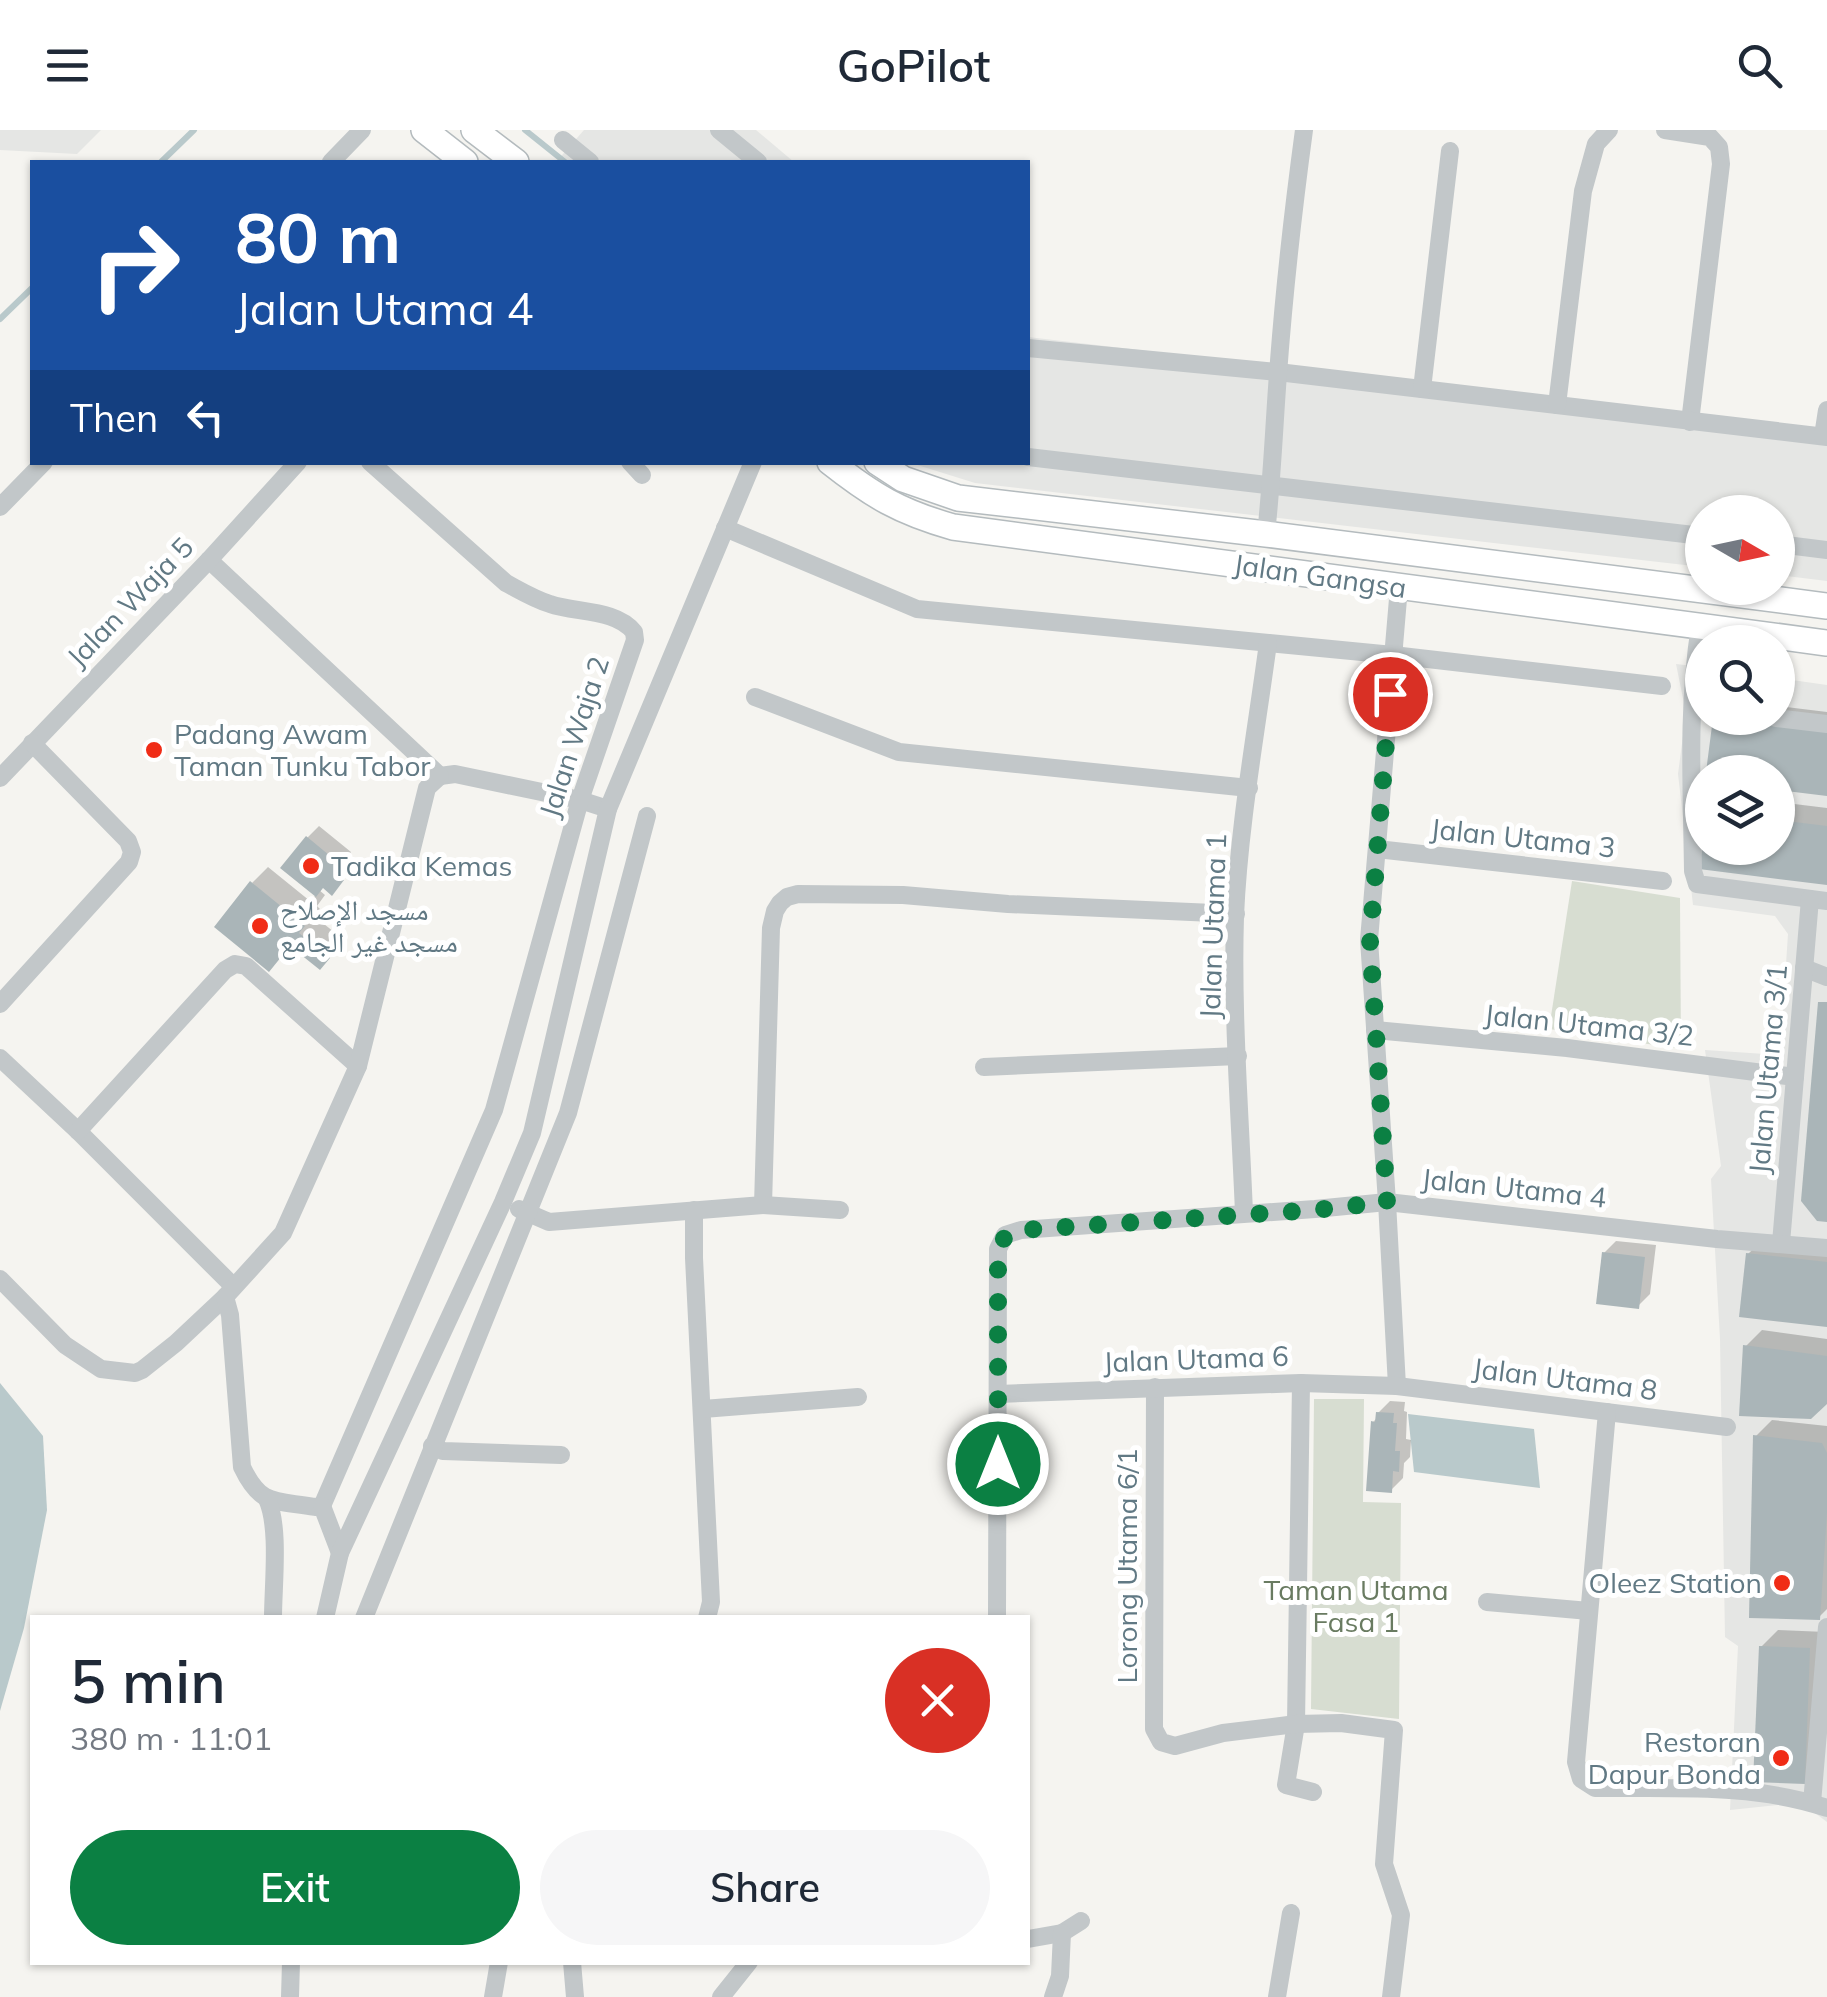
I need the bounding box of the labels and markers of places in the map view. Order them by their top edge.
pin [1348,652,1433,737]
place label: Padang Awam Taman Tunku Tabor [174,716,431,783]
marker: Padang Awam Taman Tunku Tabor [143,739,165,761]
place label: Tadika Kemas [331,848,512,883]
marker: Tadika Kemas [300,855,322,877]
place label: مسجد الإصلاح مسجد غير الجامع [280,892,458,960]
marker: مسجد الإصلاح مسجد غير الجامع [249,915,271,937]
place label: Oleez Station [1589,1565,1762,1600]
marker: Oleez Station [1771,1572,1793,1594]
place label: Restoran Dapur Bonda [1588,1724,1761,1791]
marker: Restoran Dapur Bonda [1770,1747,1792,1769]

